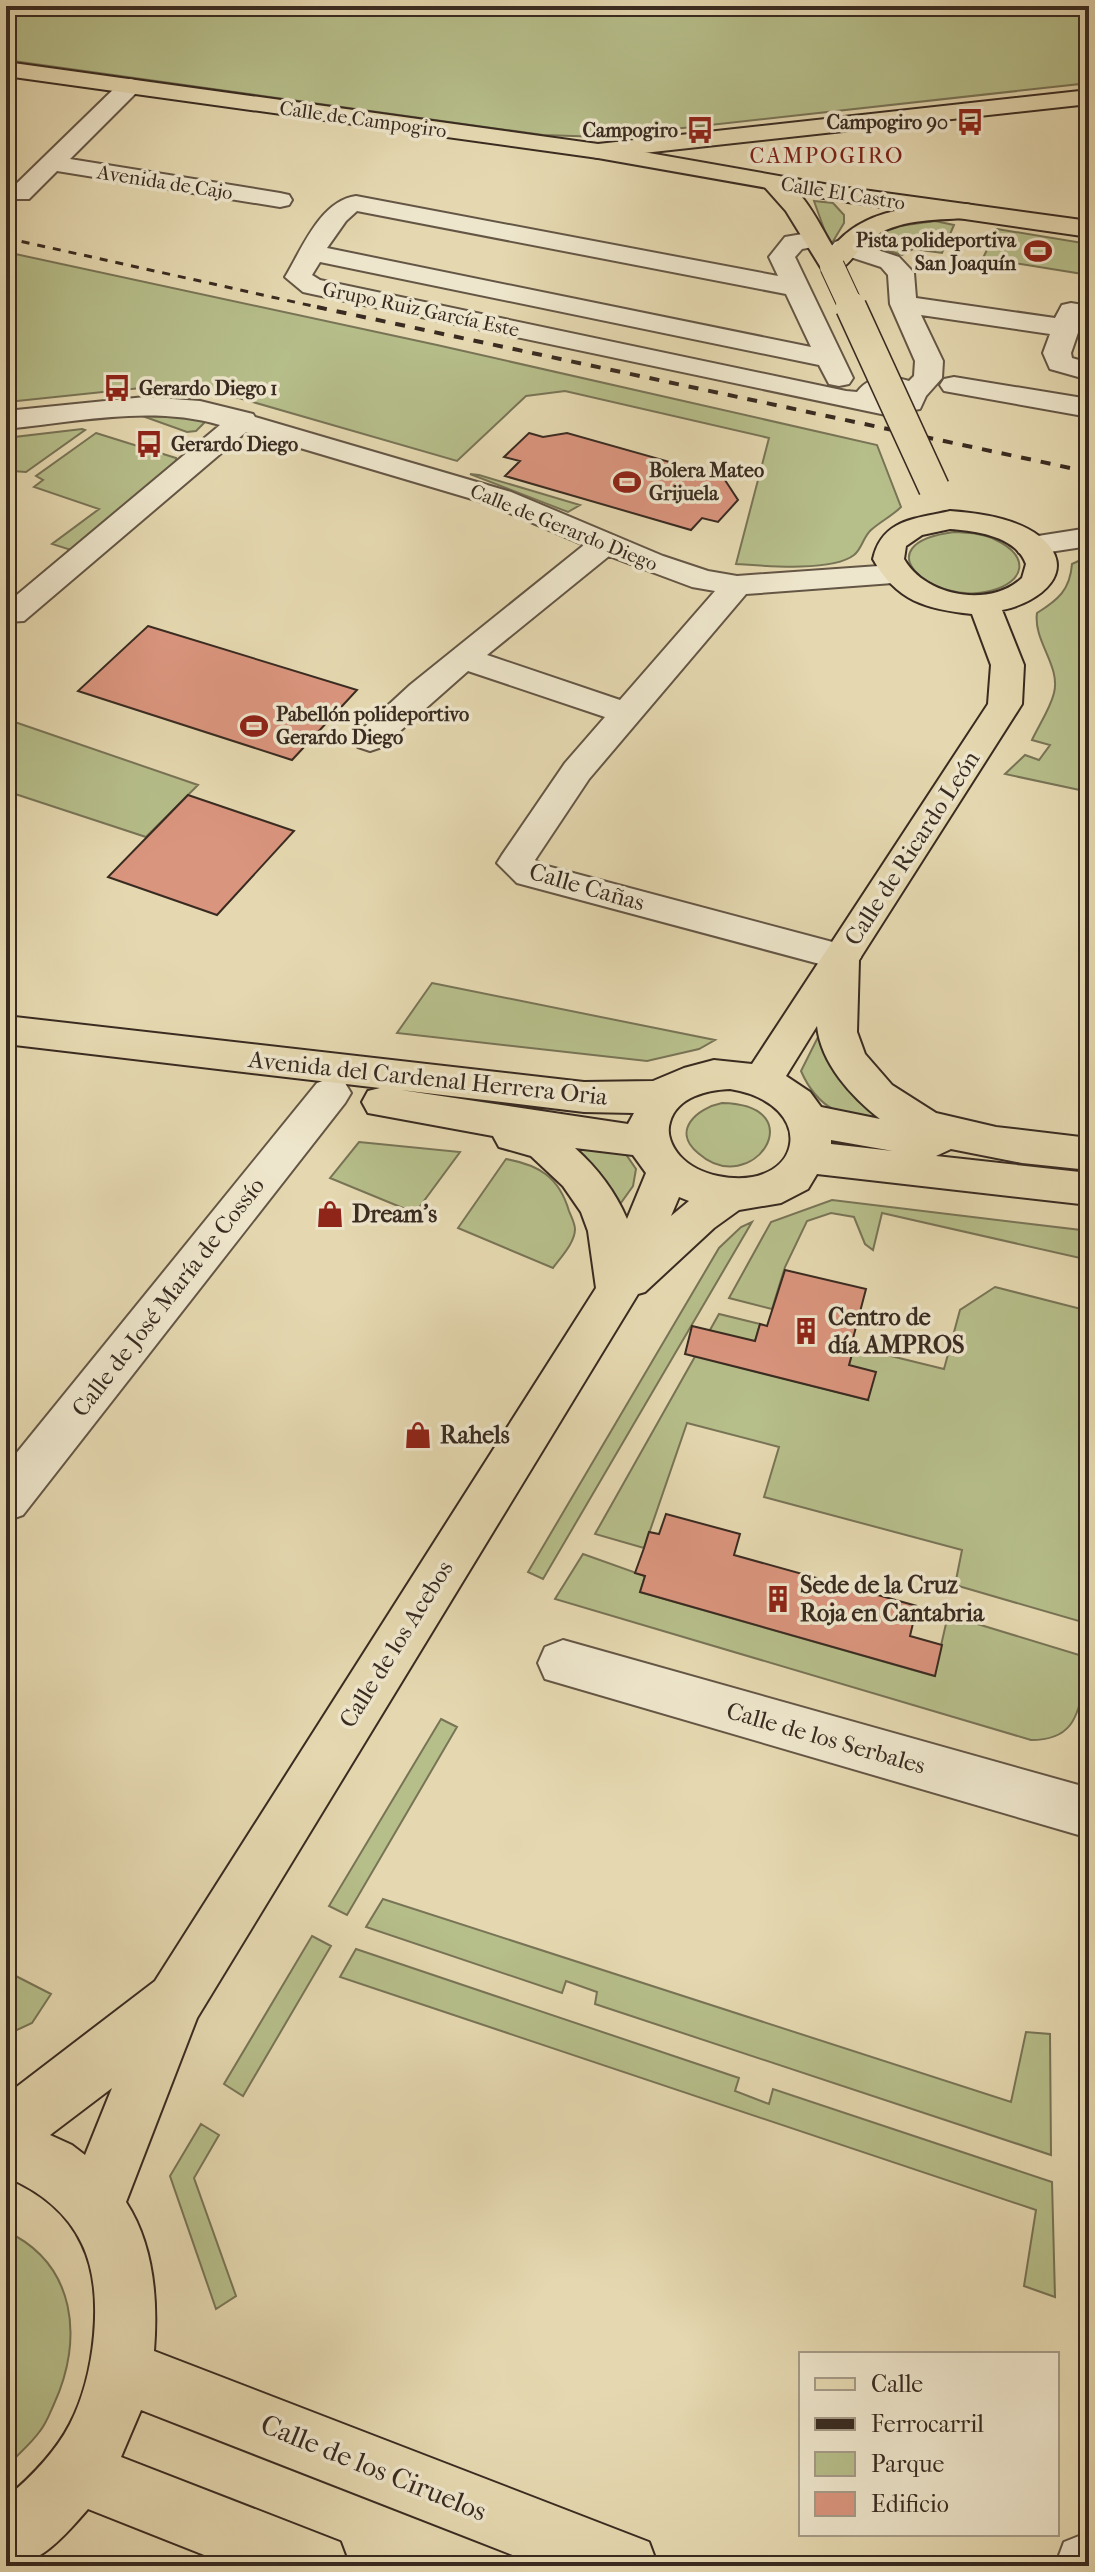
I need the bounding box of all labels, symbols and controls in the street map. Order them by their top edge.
street label: Calle de Campogiro [278,96,448,143]
bus stop icon: Campogiro 90 [955,107,985,137]
place label: Campogiro 90 [827,111,948,134]
bus stop icon: Campogiro [685,115,715,145]
place label: Campogiro [582,119,678,142]
district label: CAMPOGIRO [750,143,904,169]
street label: Avenida de Cajo [95,160,234,205]
street label: Calle El Castro [779,172,907,215]
place label: Pista polideportiva San Joaquín [856,229,1017,275]
sports icon: Pista polideportiva San Joaquín [1023,236,1053,266]
street label: Grupo Ruiz García Este [320,277,522,342]
bus stop icon: Gerardo Diego 1 [102,373,132,403]
place label: Gerardo Diego 1 [139,377,278,400]
bus stop icon: Gerardo Diego [134,429,164,459]
place label: Gerardo Diego [171,433,298,456]
place label: Bolera Mateo Grijuela [649,459,764,505]
sports icon: Bolera Mateo Grijuela [612,467,642,497]
street label: Calle de Gerardo Diego [467,479,661,576]
place label: Pabellón polideportivo Gerardo Diego [276,703,469,749]
sports icon: Pabellón polideportivo Gerardo Diego [239,711,269,741]
street label: Calle de Ricardo León [839,745,985,950]
street label: Calle Cañas [526,857,648,917]
street label: Avenida del Cardenal Herrera Oria [246,1045,610,1111]
street label: Calle de José María de Cossío [66,1172,270,1422]
shop icon: Dream's [315,1199,345,1229]
place label: Dream's [352,1200,437,1228]
place label: Centro de día AMPROS [828,1303,964,1359]
building icon: Centro de día AMPROS [791,1316,821,1346]
shop icon: Rahels [403,1420,433,1450]
place label: Rahels [440,1421,510,1449]
street label: Calle de los Acebos [333,1555,459,1733]
place label: Sede de la Cruz Roja en Cantabria [800,1571,985,1627]
building icon: Sede de la Cruz Roja en Cantabria [763,1584,793,1614]
street label: Calle de los Serbales [723,1696,929,1780]
legend [799,2352,1059,2536]
text: Calle [871,2370,923,2398]
street label: Calle de los Ciruelos [256,2407,492,2528]
text: Ferrocarril [871,2410,984,2438]
text: Parque [871,2450,944,2478]
text: Edificio [871,2490,949,2518]

